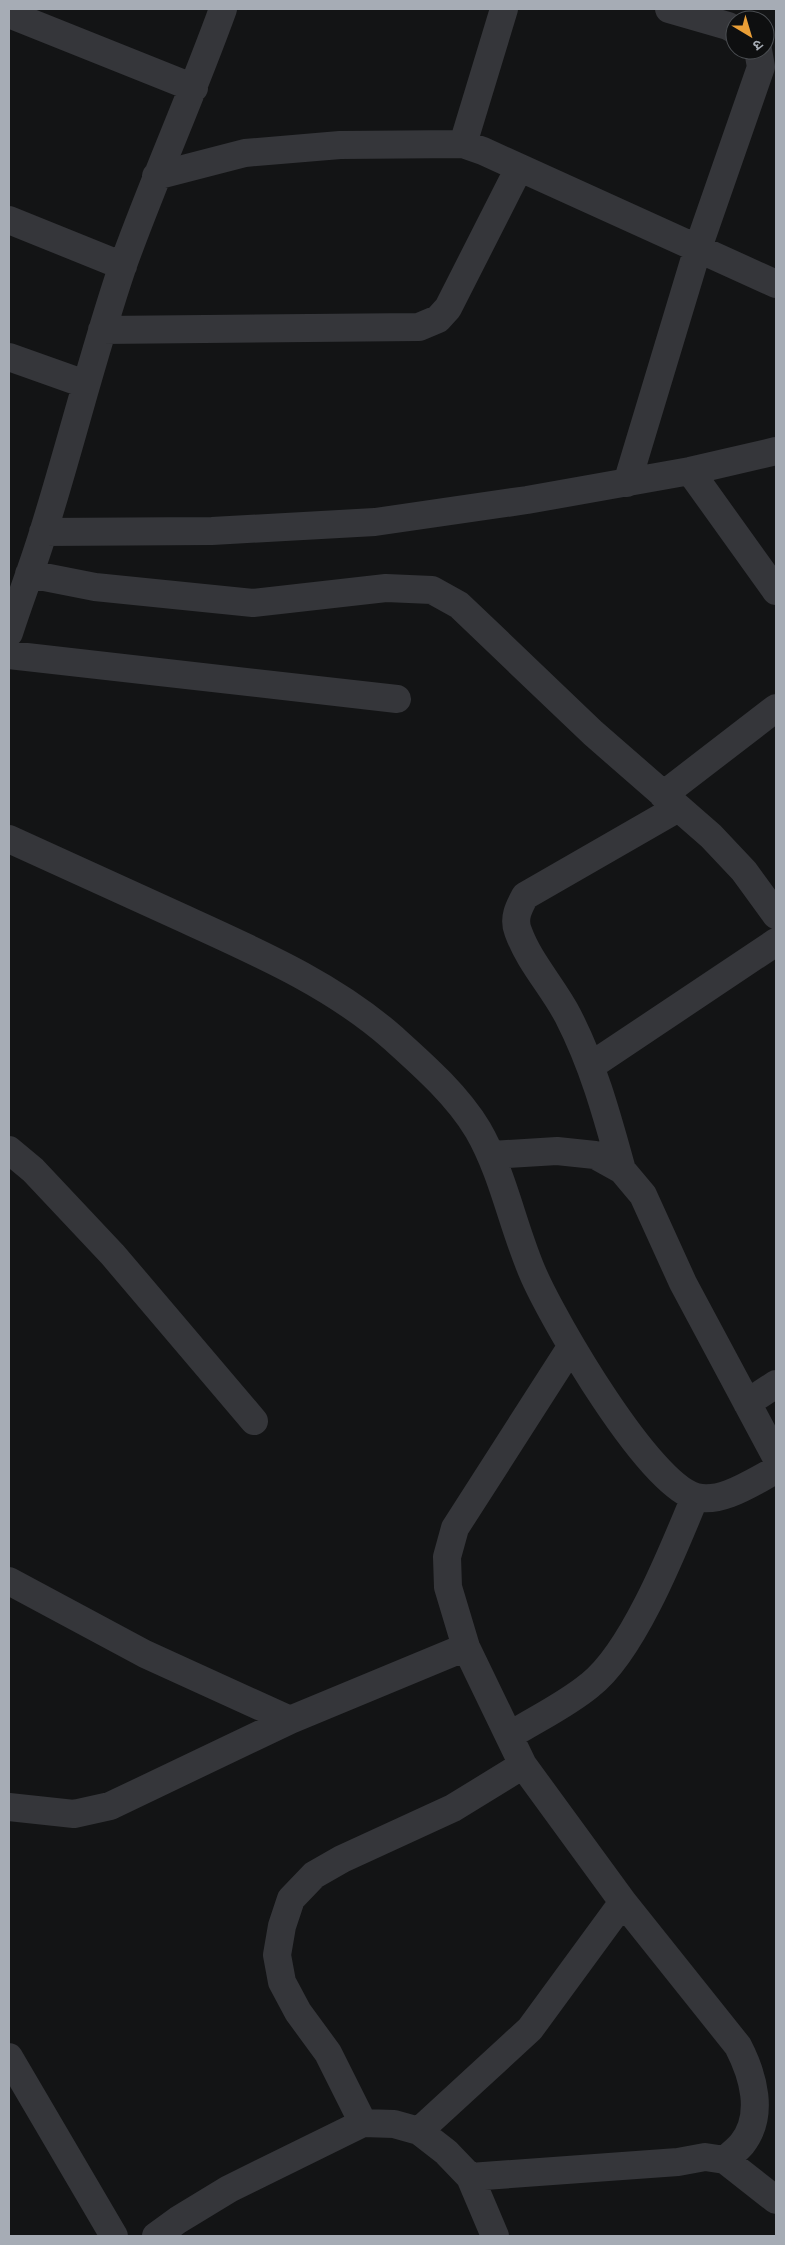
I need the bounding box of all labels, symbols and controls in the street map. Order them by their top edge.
north arrow [725,10,775,60]
text: उ [749,36,766,55]

